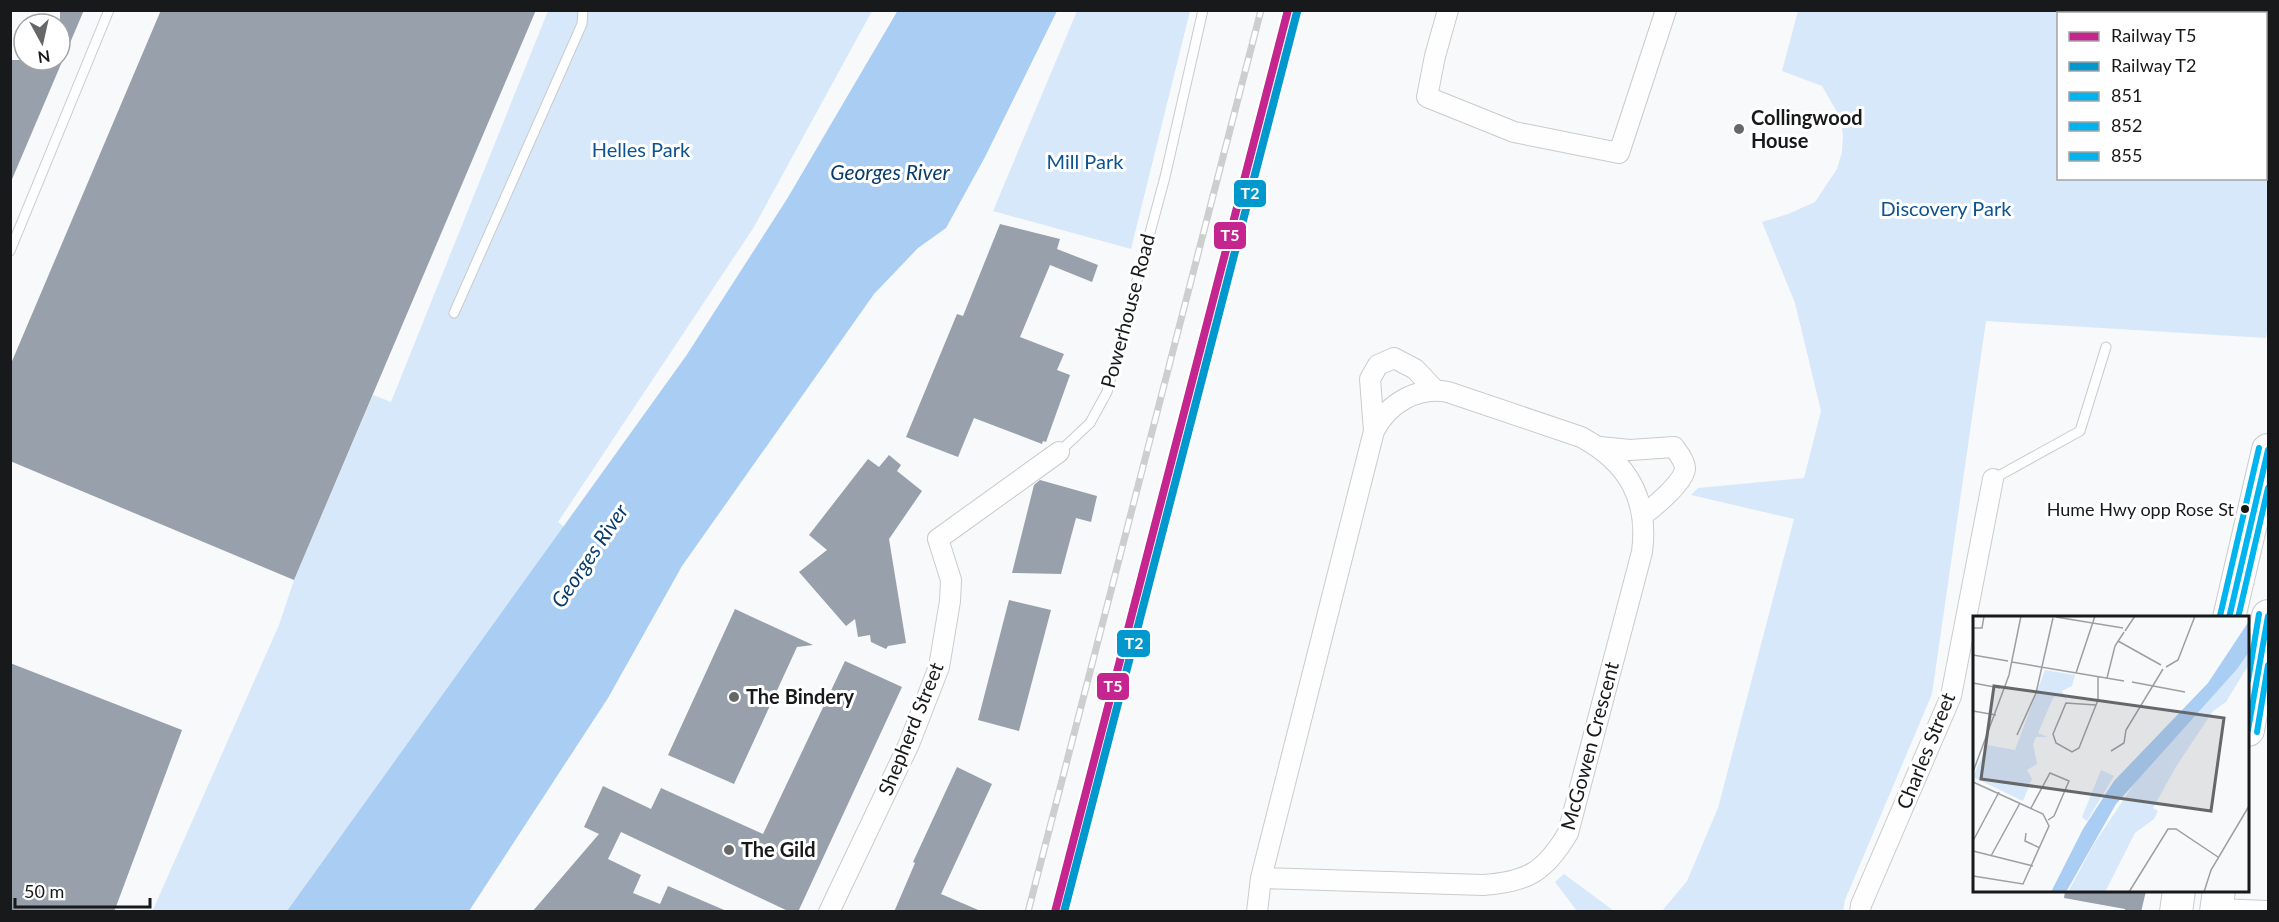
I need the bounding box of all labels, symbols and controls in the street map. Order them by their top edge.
north arrow [12,12,72,72]
legend [2057,12,2267,180]
text: Railway T5 [2111,24,2196,46]
text: N [37,47,52,68]
text: Railway T2 [2111,54,2196,76]
text: 851 [2111,84,2142,106]
place label: Collingwood House [1751,105,1863,152]
text: 852 [2111,114,2142,136]
marker: Collingwood House [1732,122,1746,136]
park label: Helles Park [592,137,691,161]
text: 855 [2111,144,2142,166]
park label: Mill Park [1047,149,1124,173]
water label: Georges River [830,159,950,184]
line badge: T2 [1233,179,1267,208]
text: T2 [1241,183,1259,202]
park label: Discovery Park [1881,196,2012,220]
line badge: T5 [1213,221,1247,250]
text: T5 [1221,225,1239,244]
street label: Powerhouse Road [1095,231,1159,390]
water label: Georges River [545,498,633,612]
place label: Hume Hwy opp Rose St [2047,498,2235,520]
marker: Hume Hwy opp Rose St [2239,503,2251,515]
inset map [1973,616,2249,892]
line badge: T2 [1116,629,1151,658]
text: T2 [1125,633,1143,652]
street label: Shepherd Street [872,659,948,799]
street label: McGowen Crescent [1555,659,1623,832]
line badge: T5 [1096,672,1130,701]
text: T5 [1104,676,1122,695]
place label: The Bindery [746,684,854,708]
street label: Charles Street [1891,689,1959,812]
marker: The Bindery [727,690,741,704]
place label: The Gild [741,837,816,861]
marker: The Gild [722,843,736,857]
scale bar [15,871,150,909]
text: 50 m [24,880,64,902]

